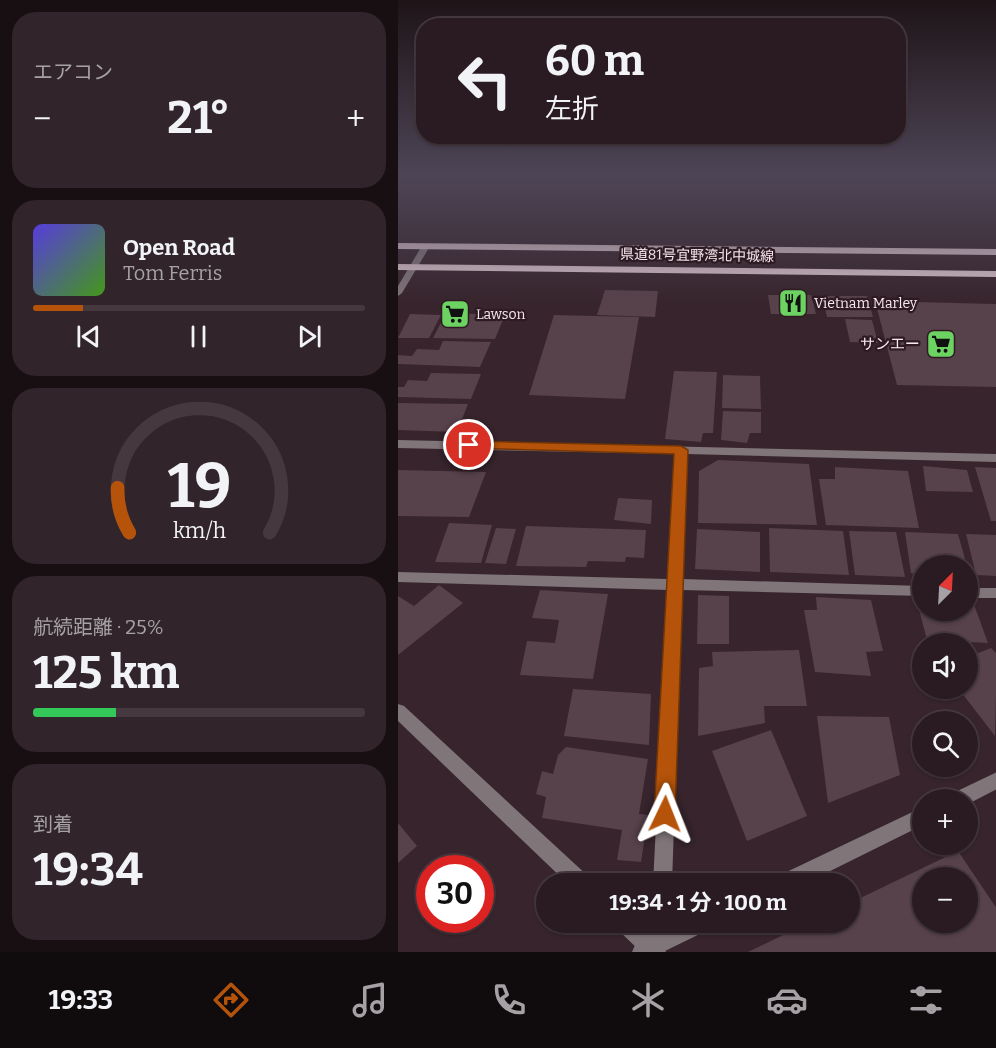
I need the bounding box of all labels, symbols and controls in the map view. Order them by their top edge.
text: 60 m [545,36,644,86]
icon: left [446,42,524,120]
text: エアコン [33,60,113,84]
text: 21° [167,91,230,145]
text: 左折 [545,93,599,125]
text: − [33,99,51,139]
text: + [346,99,365,139]
text: Open Road [123,234,235,261]
street label: 県道81号宜野湾北中城線 [620,246,774,265]
text: Tom Ferris [123,261,222,285]
restaurant icon: Vietnam Marley [777,287,809,319]
place label: Vietnam Marley [814,295,918,312]
supermarket icon: Lawson [439,298,471,330]
place label: Lawson [476,306,525,323]
icon: previous [72,320,105,353]
icon: pause [182,320,215,353]
icon: next [293,320,326,353]
supermarket icon: サンエー [925,328,957,360]
place label: サンエー [860,335,920,353]
pin [443,419,494,470]
icon: arrive [452,428,485,461]
text: 19 [167,449,231,524]
text: km/h [172,518,226,544]
north arrow [912,555,978,621]
map controls [912,555,978,933]
text: 航続距離 · 25% [33,615,164,639]
button: sound [912,633,978,699]
text: 125 km [33,646,180,700]
button: search [912,711,978,777]
position arrow [633,782,697,846]
button: + [912,789,978,855]
text: 到着 [33,812,73,836]
text: 19:34 [33,843,143,897]
speed limit sign: 30 [416,855,494,933]
button: − [912,867,978,933]
text: 19:34 · 1 分 · 100 m [609,889,787,916]
icon: directions [210,979,252,1021]
icon: music [349,979,391,1021]
icon: phone [488,979,530,1021]
icon: climate [627,979,669,1021]
icon: car [766,979,808,1021]
icon: filters [905,979,947,1021]
text: 19:33 [49,984,113,1016]

